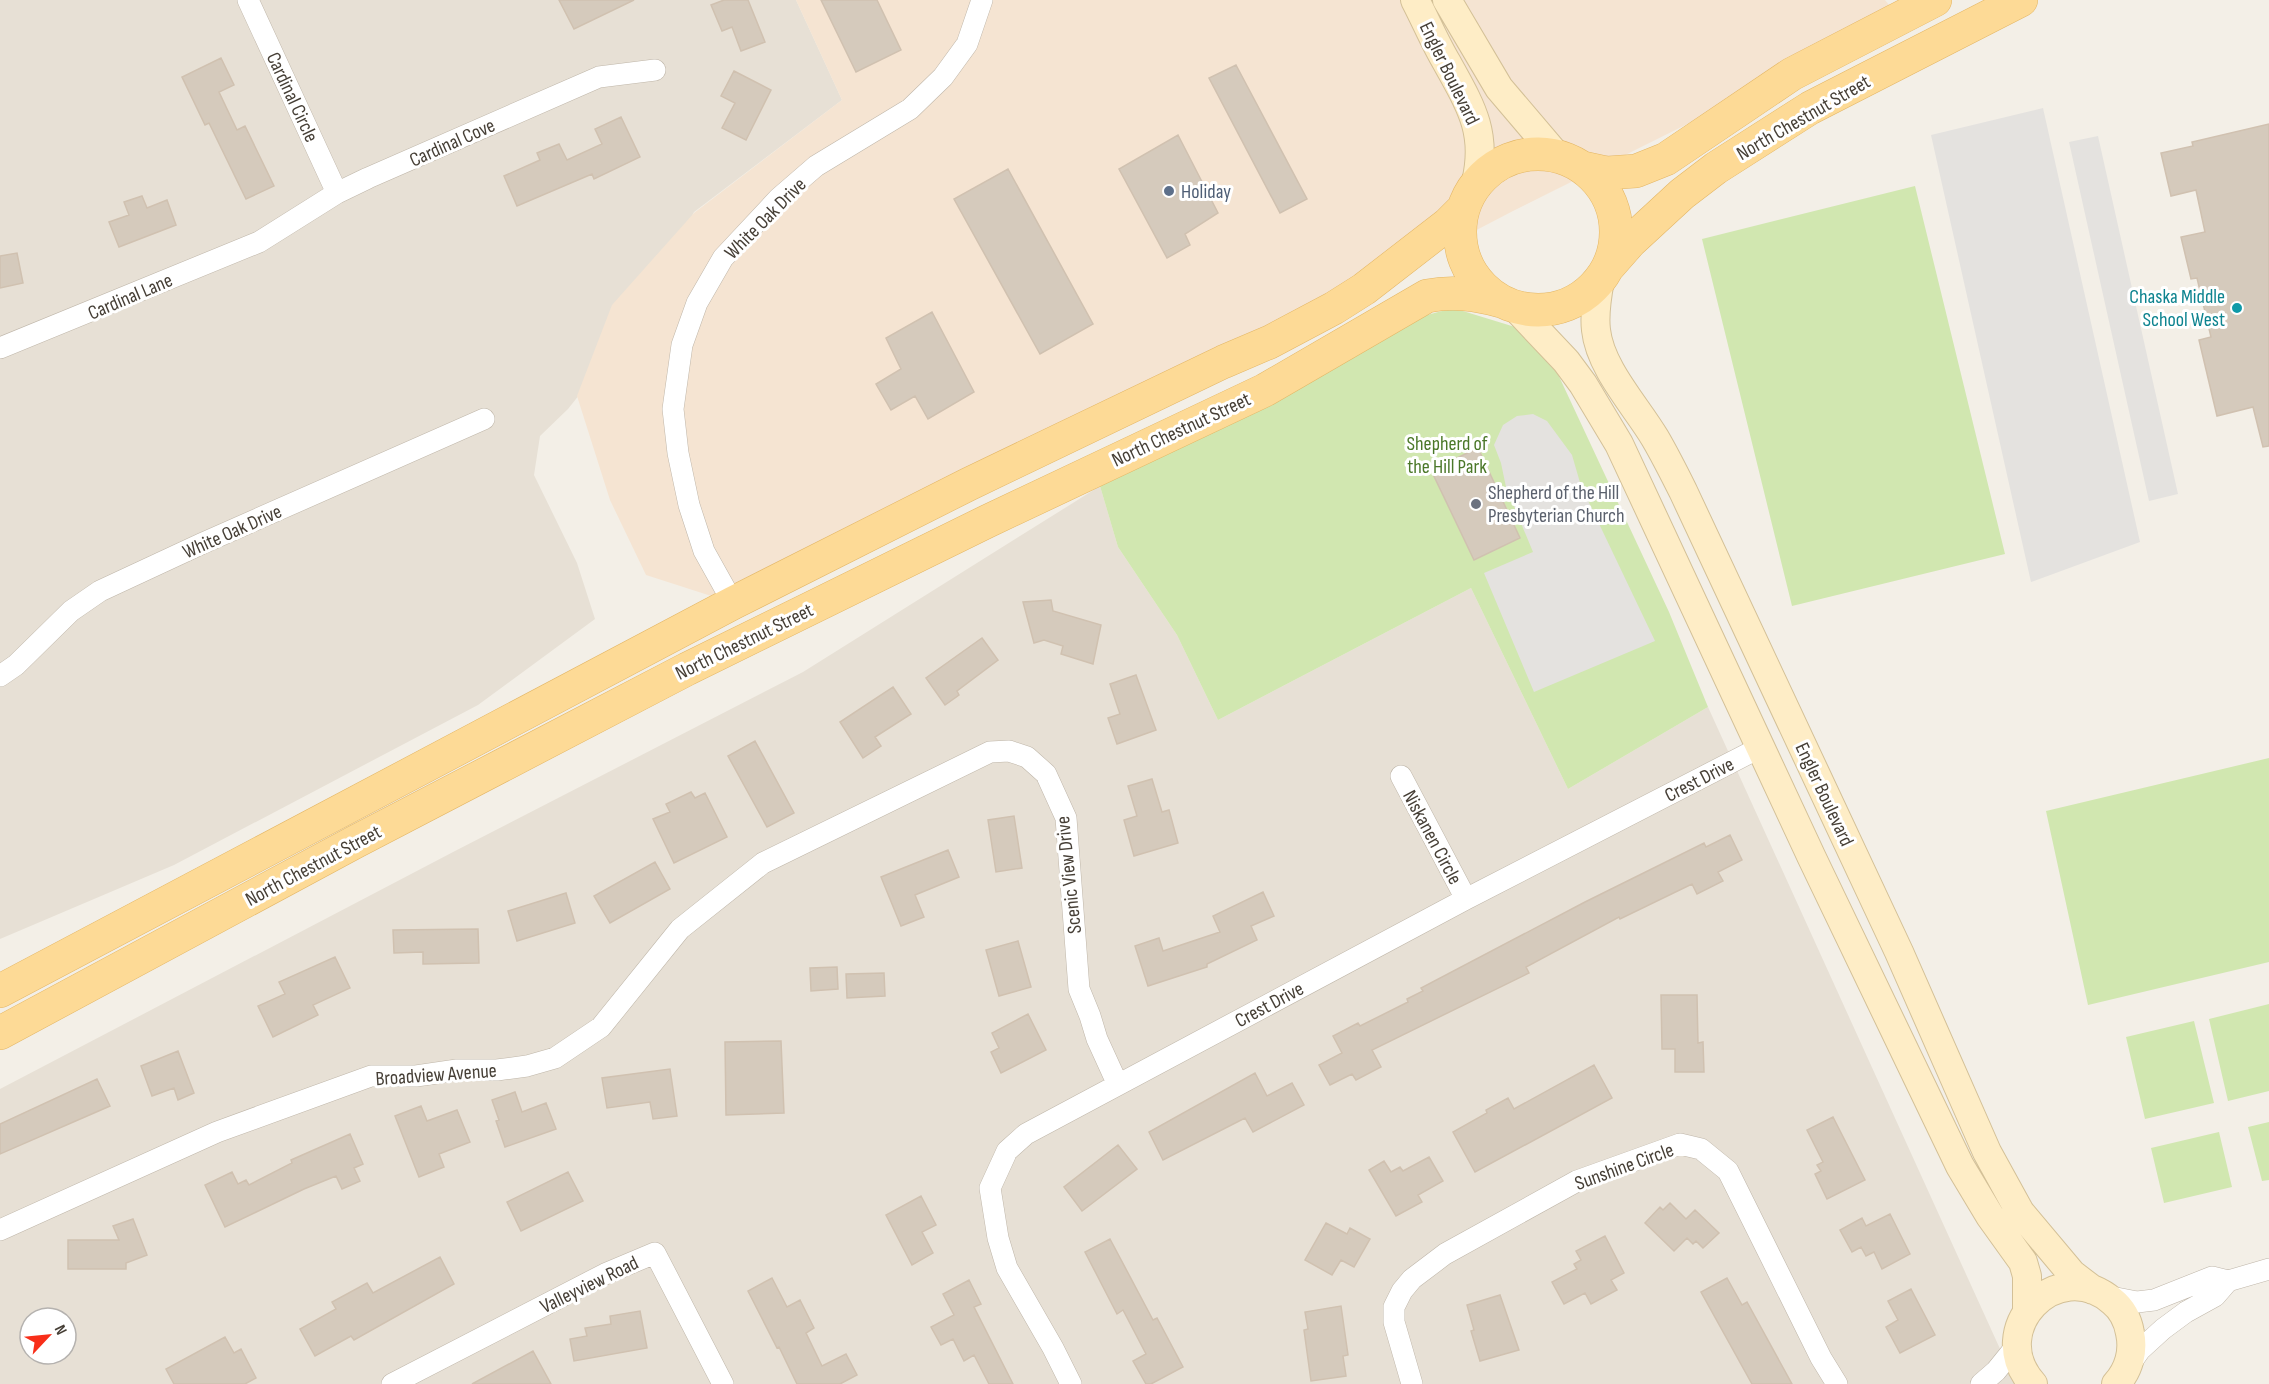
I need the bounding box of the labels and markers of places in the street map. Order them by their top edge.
place label: Holiday [1181,180,1231,204]
marker: Holiday [1162,184,1176,198]
place label: Chaska Middle School West [2129,285,2225,332]
marker: Chaska Middle School West [2230,301,2244,315]
place label: Shepherd of the Hill Presbyterian Church [1488,481,1625,528]
marker: Shepherd of the Hill Presbyterian Church [1469,497,1483,511]

